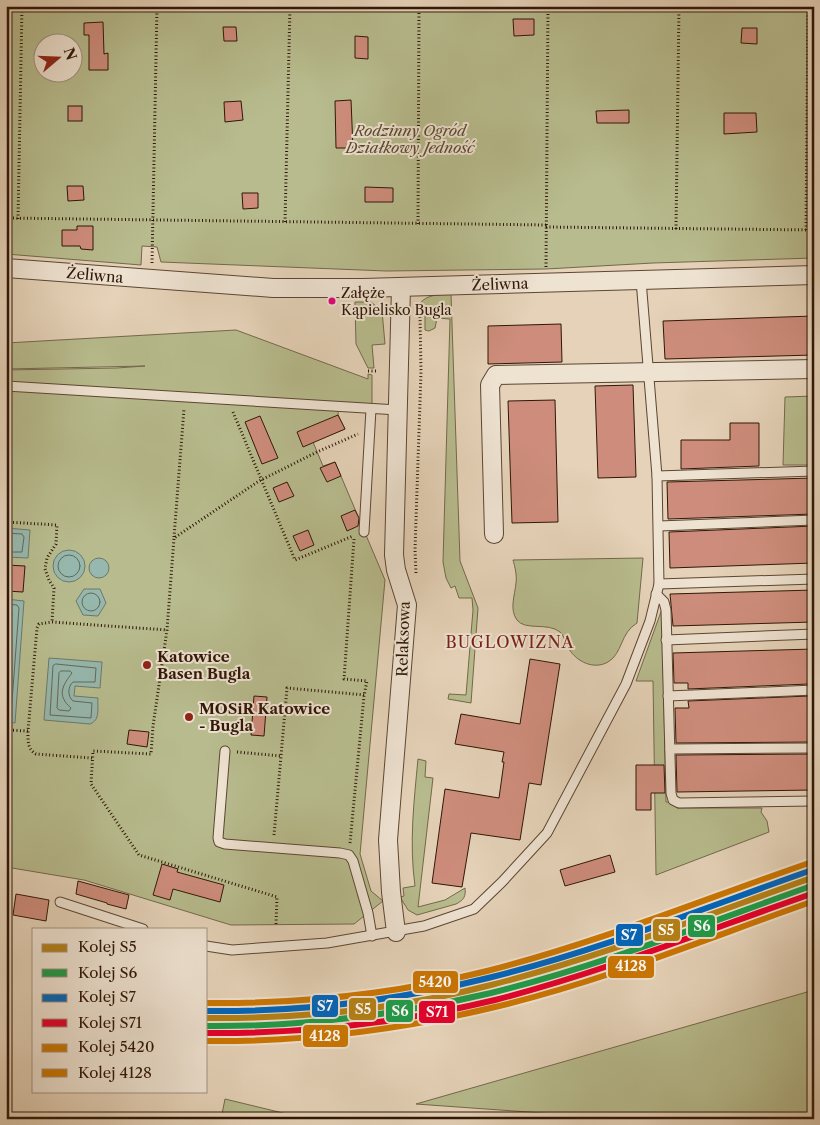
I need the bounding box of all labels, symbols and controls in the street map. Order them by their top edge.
north arrow [32,32,82,82]
text: N [60,45,81,62]
park label: Rodzinny Ogród Działkowy Jedność [344,121,476,157]
street label: Żeliwna [66,263,124,287]
street label: Żeliwna [471,274,529,294]
place label: Załęże Kąpielisko Bugla [341,284,452,319]
marker: Załęże Kąpielisko Bugla [327,296,337,306]
street label: Relaksowa [392,601,414,677]
district label: BUGLOWIZNA [446,632,575,652]
place label: Katowice Basen Bugla [157,647,251,683]
marker: Katowice Basen Bugla [141,659,153,671]
place label: MOSiR Katowice - Bugla [199,699,330,735]
marker: MOSiR Katowice - Bugla [183,711,195,723]
line badge: S6 [687,914,716,938]
text: S6 [693,917,711,935]
line badge: S5 [652,918,681,942]
text: S5 [658,921,675,939]
line badge: S7 [615,923,644,947]
text: S7 [621,926,638,944]
legend [32,928,208,1092]
text: Kolej S5 [78,937,137,956]
line badge: 4128 [607,955,655,979]
text: 4128 [615,957,647,975]
text: Kolej S6 [78,963,137,982]
line badge: 5420 [412,970,459,994]
text: 5420 [418,973,452,991]
text: Kolej S7 [78,987,136,1006]
line badge: S7 [311,994,339,1018]
text: S7 [317,997,334,1015]
line badge: S5 [348,997,377,1021]
line badge: S6 [385,999,414,1023]
text: S5 [355,1000,372,1018]
line badge: S71 [418,1000,456,1024]
text: S6 [391,1002,409,1020]
text: S71 [426,1003,449,1021]
text: Kolej S71 [78,1013,143,1032]
line badge: 4128 [302,1024,349,1048]
text: 4128 [309,1027,341,1045]
text: Kolej 5420 [78,1037,154,1056]
text: Kolej 4128 [78,1063,152,1082]

